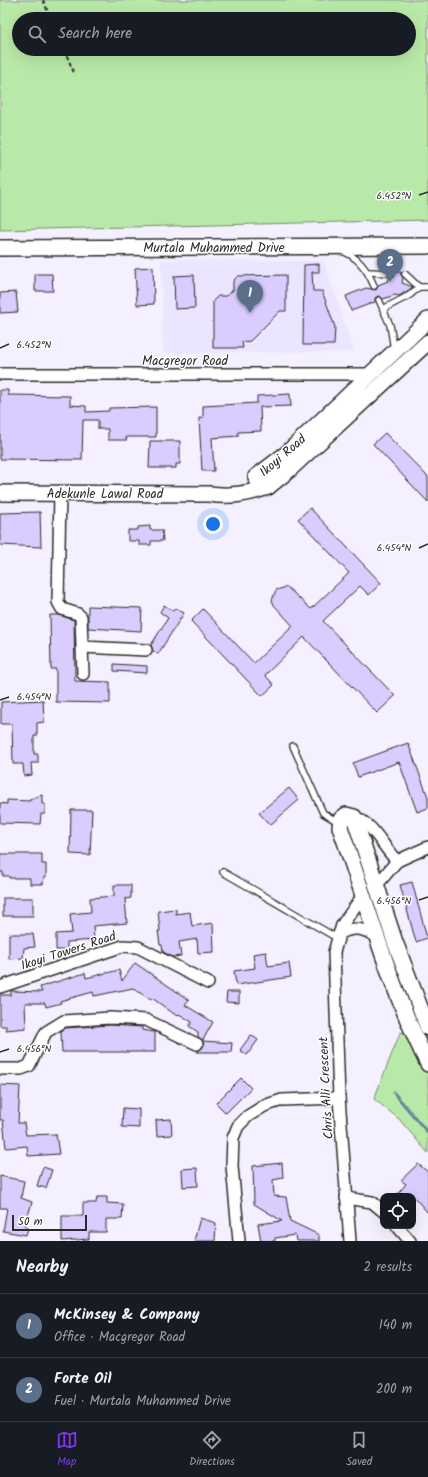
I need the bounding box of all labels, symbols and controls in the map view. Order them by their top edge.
search box [12,12,416,56]
text: Search here [58,22,132,46]
icon: search [26,23,48,45]
text: 6.452°N [377,188,412,204]
street label: Murtala Muhammed Drive [143,238,285,259]
pin: 2 [377,249,403,282]
pin: 1 [237,280,263,313]
text: 6.452°N [17,337,52,353]
street label: Macgregor Road [142,351,229,372]
street label: Ikoyi Road [255,429,312,483]
street label: Adekunle Lawal Road [47,484,164,505]
your location [203,514,223,534]
text: 6.454°N [377,540,411,556]
text: 6.454°N [17,689,51,705]
text: 6.456°N [377,893,411,909]
street label: Ikoyi Towers Road [18,926,119,977]
street label: Chris Alli Crescent [313,1035,340,1140]
text: 6.456°N [17,1041,51,1057]
map controls [380,1193,416,1229]
button: locate [380,1193,416,1229]
scale bar [12,1213,87,1232]
text: 50 m [18,1213,43,1231]
text: Nearby [16,1254,68,1281]
text: 2 results [364,1257,412,1278]
text: McKinsey & Company [54,1303,200,1327]
text: 1 [27,1315,31,1336]
text: 140 m [379,1315,412,1336]
text: Office · Macgregor Road [54,1327,185,1348]
text: Forte Oil [54,1367,111,1391]
text: 2 [25,1379,33,1400]
text: 200 m [376,1379,412,1400]
text: Fuel · Murtala Muhammed Drive [54,1391,231,1412]
tab: Map [56,1429,78,1471]
tab: Directions [189,1429,235,1471]
tab: Saved [346,1429,372,1471]

